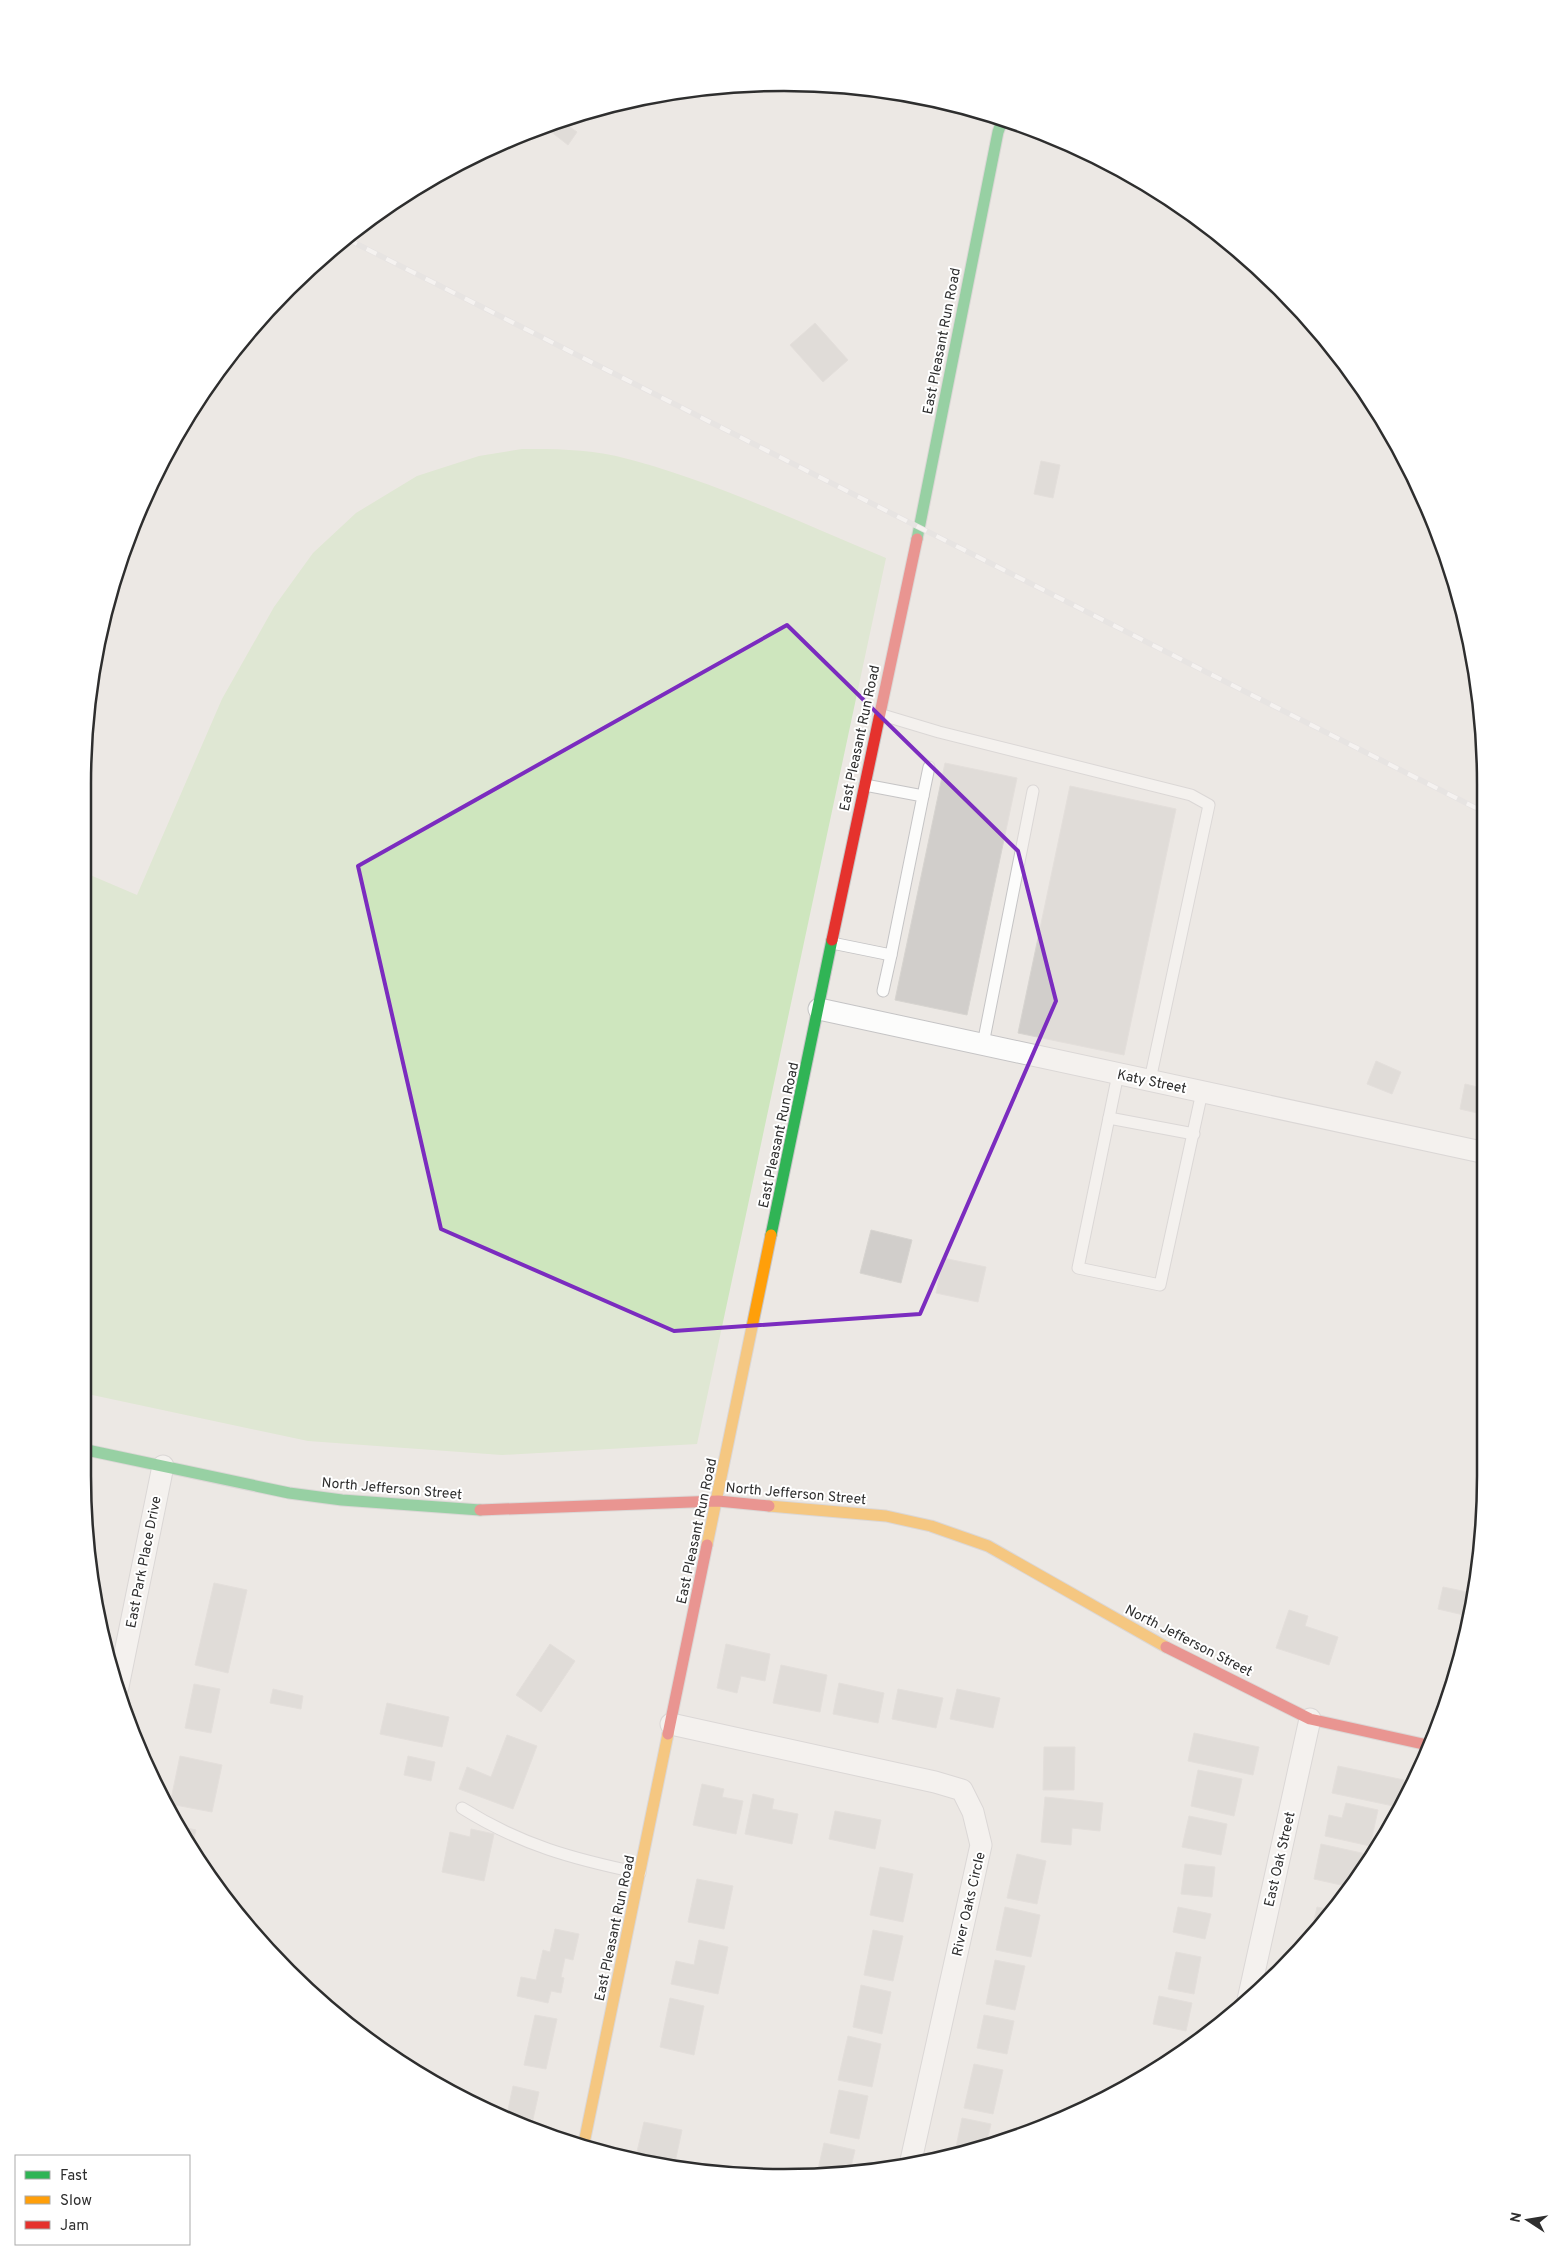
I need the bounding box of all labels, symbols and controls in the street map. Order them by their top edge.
street label: East Pleasant Run Road [920,267,965,416]
street label: East Pleasant Run Road [837,664,884,813]
street label: East Pleasant Run Road [756,1061,803,1210]
street label: Katy Street [1115,1067,1188,1098]
street label: East Pleasant Run Road [674,1457,721,1606]
street label: North Jefferson Street [321,1475,463,1504]
street label: North Jefferson Street [725,1480,867,1509]
street label: East Park Place Drive [123,1495,166,1630]
street label: North Jefferson Street [1122,1602,1255,1681]
street label: East Oak Street [1261,1810,1300,1909]
street label: River Oaks Circle [949,1850,990,1958]
street label: East Pleasant Run Road [592,1854,639,2003]
legend [15,2155,190,2245]
text: Fast [60,2167,88,2186]
text: Slow [60,2192,92,2211]
north arrow [1503,2195,1553,2245]
text: N [1507,2211,1526,2224]
text: Jam [60,2217,89,2236]

